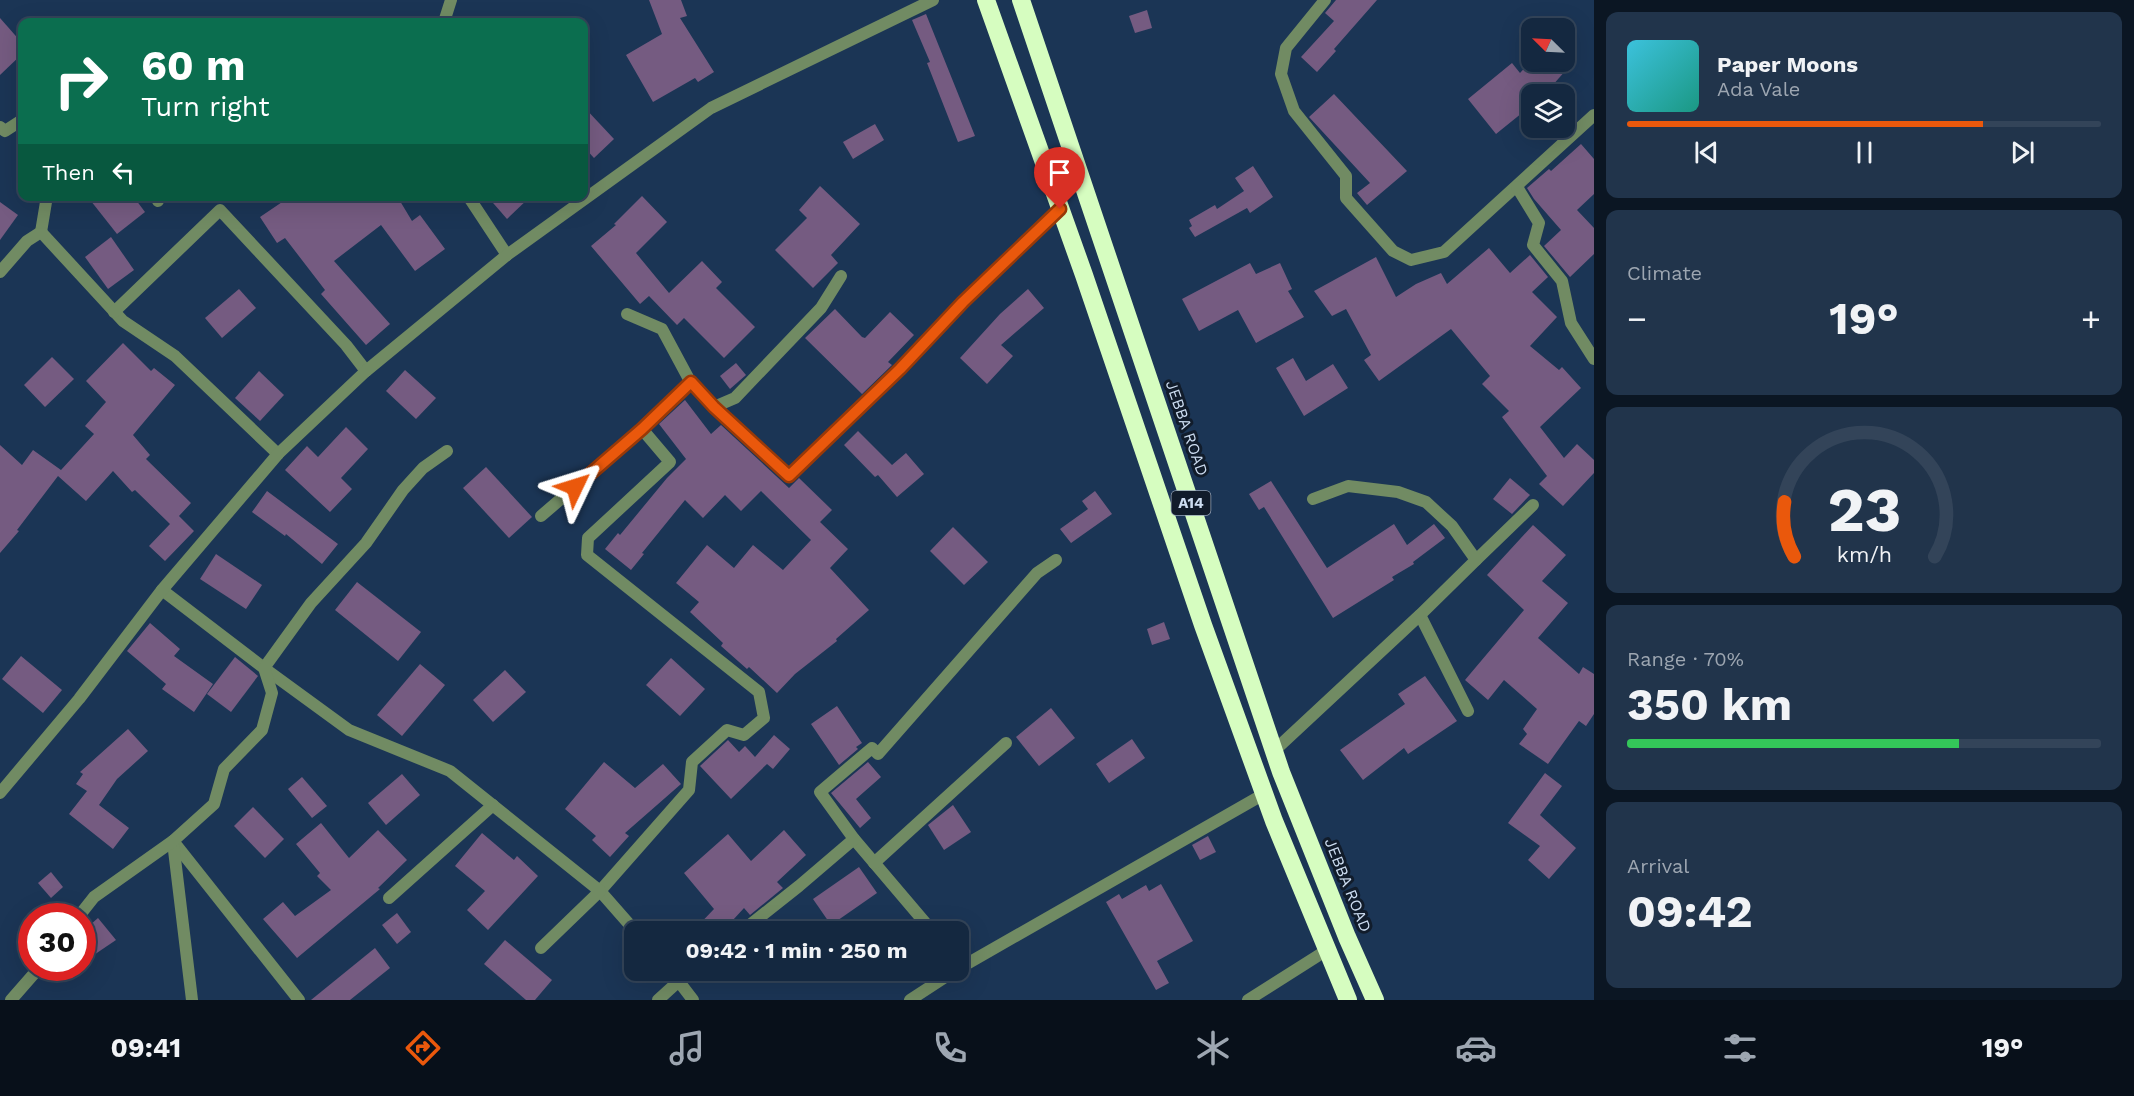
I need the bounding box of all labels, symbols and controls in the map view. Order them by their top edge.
north arrow [1521,18,1575,72]
map controls [1521,18,1575,138]
text: 60 m [141,41,245,90]
icon: right [42,42,120,120]
text: Paper Moons [1717,52,1858,77]
text: Ada Vale [1717,77,1800,101]
button: layers [1521,84,1575,138]
text: Turn right [141,91,270,123]
icon: previous [1690,136,1723,169]
icon: pause [1848,136,1881,169]
icon: next [2006,136,2039,169]
pin [1034,147,1085,209]
icon: left [107,156,140,189]
icon: arrive [1043,156,1076,189]
text: Then [42,160,95,185]
text: Climate [1627,261,1702,285]
text: 19° [1829,292,1899,345]
text: − [1627,299,1647,338]
text: + [2081,299,2101,338]
street label: JEBBA ROAD [1162,378,1212,478]
position arrow [543,455,607,519]
text: 23 [1827,473,1901,546]
road number: A14 [1172,491,1210,515]
text: km/h [1836,542,1892,567]
text: Range · 70% [1627,647,1744,671]
text: 350 km [1627,678,1792,731]
street label: JEBBA ROAD [1321,835,1375,935]
text: Arrival [1627,854,1689,878]
text: 09:42 [1627,885,1753,938]
speed limit sign: 30 [18,903,96,981]
text: 09:42 · 1 min · 250 m [685,938,908,963]
icon: directions [402,1027,444,1069]
icon: music [666,1027,708,1069]
icon: phone [929,1027,971,1069]
icon: climate [1192,1027,1234,1069]
icon: car [1455,1027,1497,1069]
icon: filters [1719,1027,1761,1069]
text: 09:41 [111,1032,181,1064]
text: 19° [1982,1032,2023,1064]

